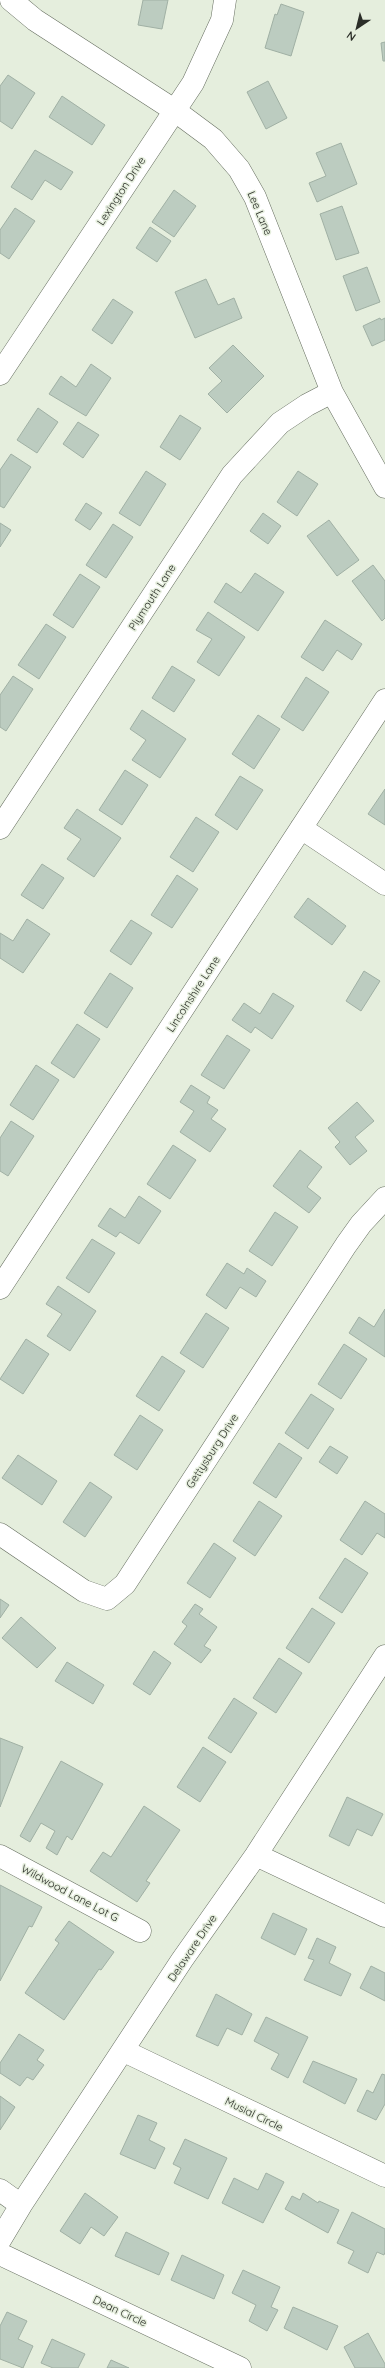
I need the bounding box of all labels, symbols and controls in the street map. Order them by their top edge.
north arrow [337,8,377,48]
text: N [344,28,359,44]
street label: Lexington Drive [94,154,148,228]
street label: Lee Lane [244,189,276,237]
street label: Plymouth Lane [125,561,179,633]
street label: Lincolnshire Lane [163,953,223,1035]
street label: Gettysburg Drive [183,1411,241,1491]
street label: Wildwood Lane Lot G [19,1861,121,1925]
street label: Delaware Drive [164,1912,220,1984]
street label: Musial Circle [223,2094,285,2134]
street label: Dean Circle [91,2292,149,2330]

